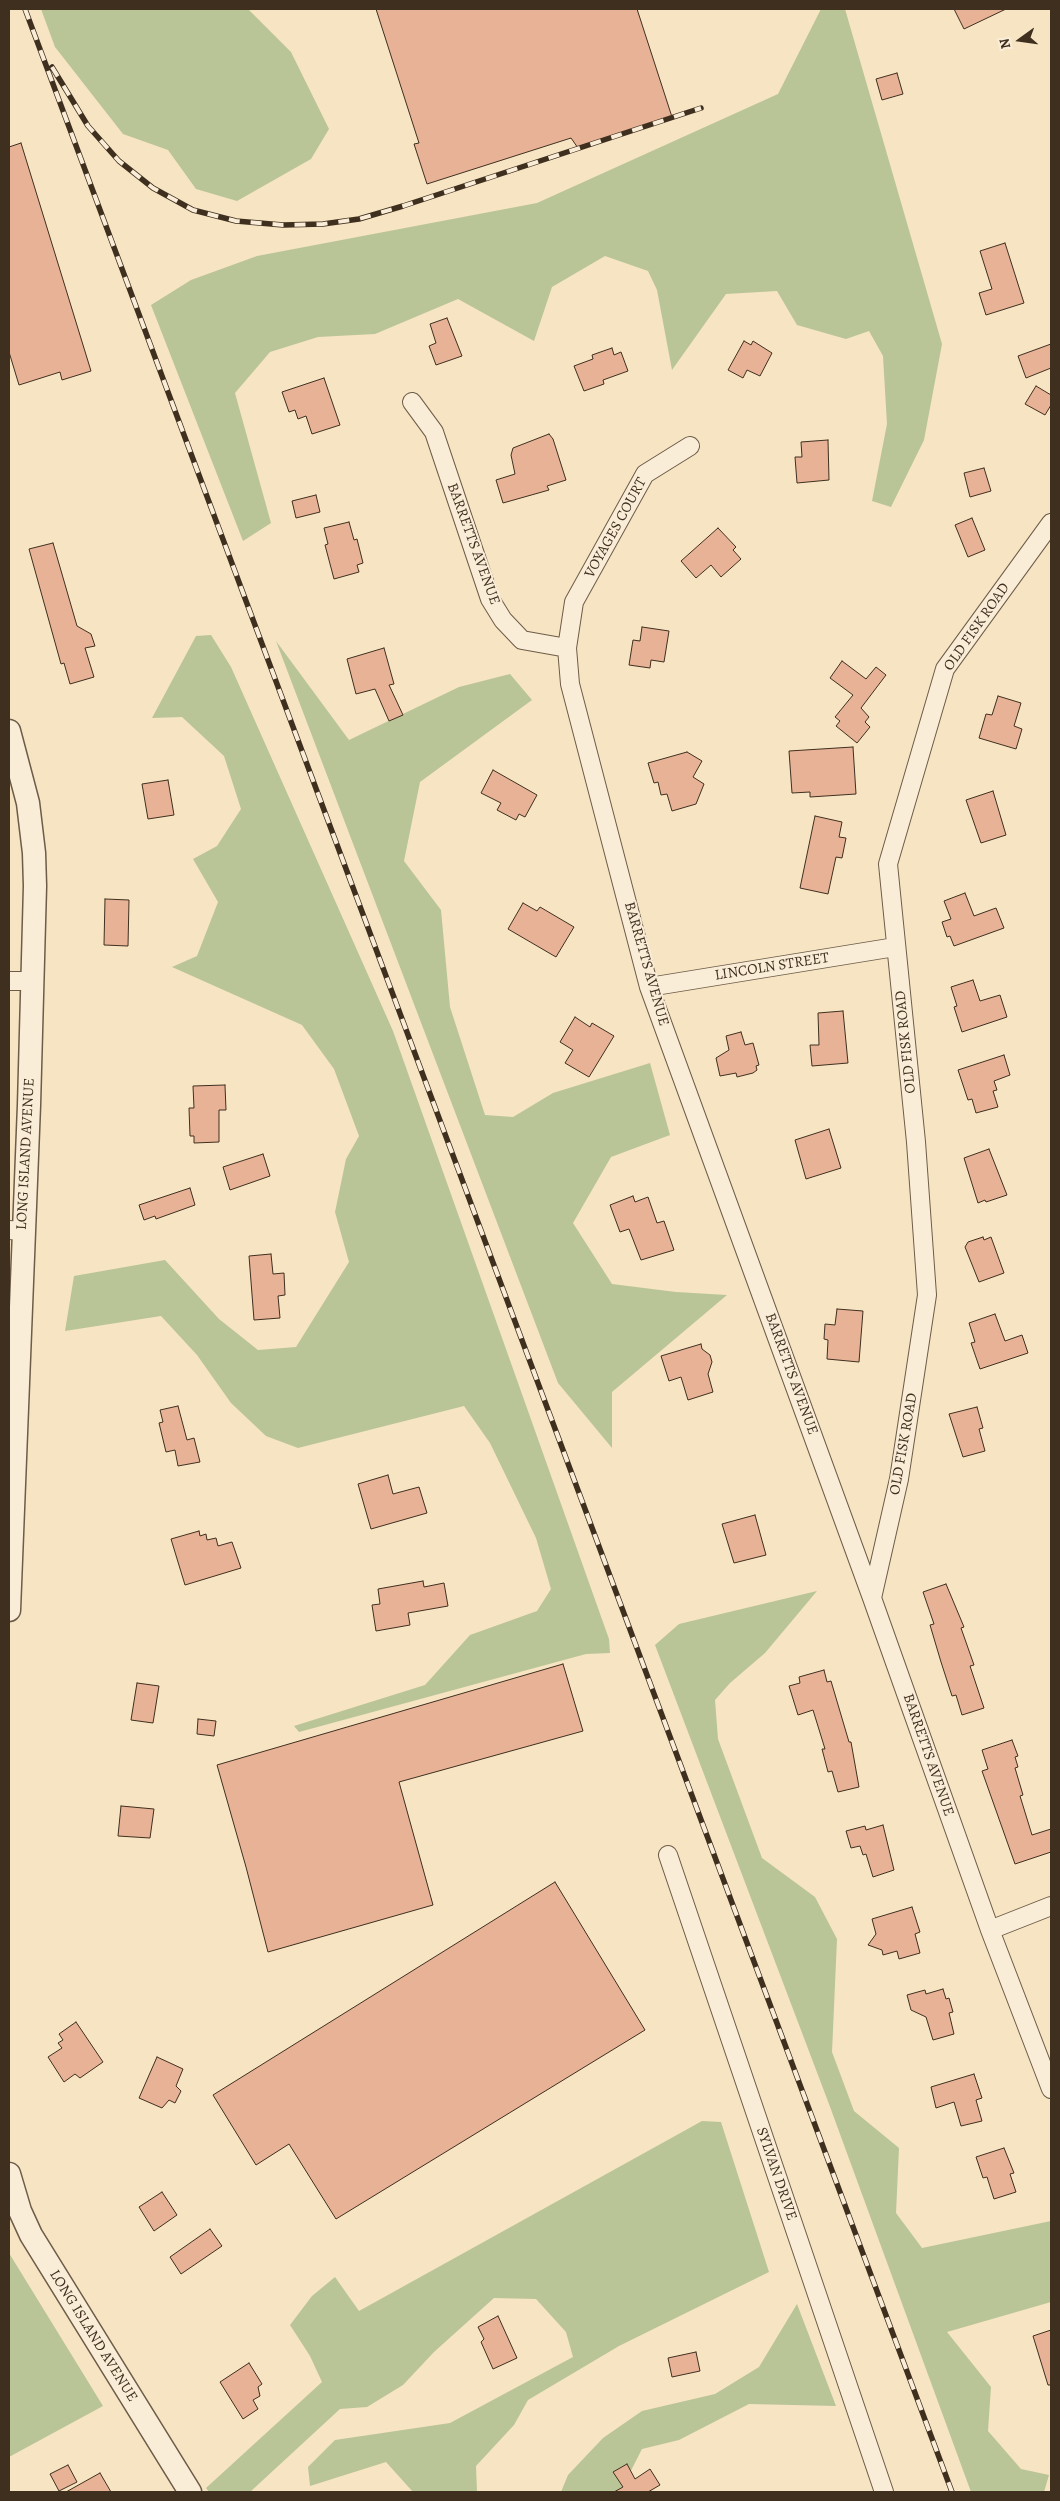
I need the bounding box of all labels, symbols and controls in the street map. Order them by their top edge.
north arrow [995,15,1045,65]
text: N [995,37,1015,51]
street label: VOYAGES COURT [581,475,651,581]
street label: BARRETTS AVENUE [443,481,503,607]
street label: OLD FISK ROAD [940,580,1014,674]
street label: BARRETTS AVENUE [620,900,672,1028]
street label: LINCOLN STREET [714,949,830,985]
street label: OLD FISK ROAD [892,990,920,1094]
street label: LONG ISLAND AVENUE [13,1078,39,1230]
street label: BARRETTS AVENUE [761,1311,821,1437]
street label: OLD FISK ROAD [886,1392,922,1496]
street label: BARRETTS AVENUE [899,1691,957,1819]
street label: SYLVAN DRIVE [752,2125,800,2223]
street label: LONG ISLAND AVENUE [45,2267,141,2405]

